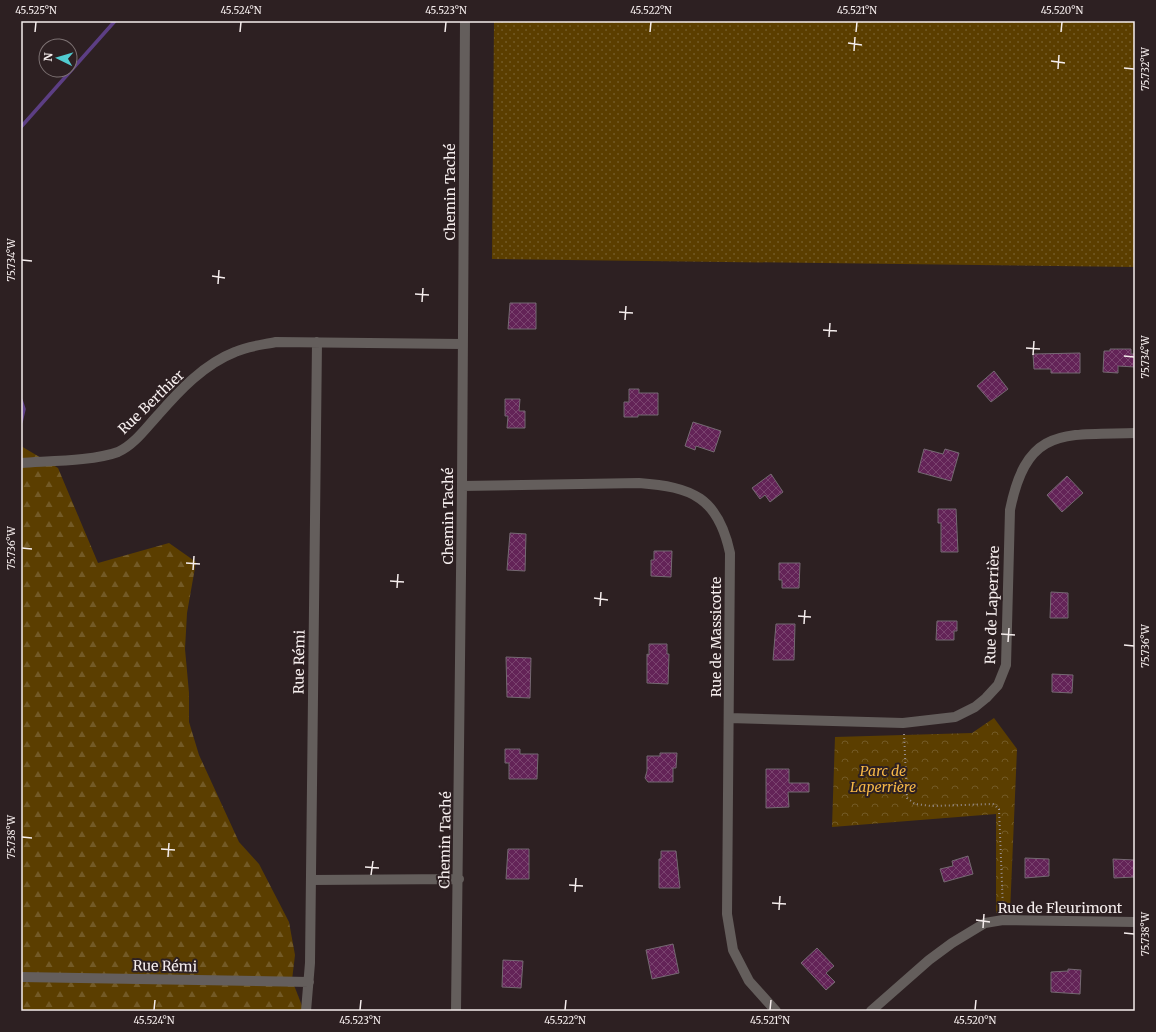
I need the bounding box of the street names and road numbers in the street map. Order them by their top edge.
street label: Chemin Taché [441,143,459,241]
street label: Rue Berthier [114,366,188,438]
street label: Chemin Taché [439,467,457,565]
street label: Rue de Laperrière [981,545,1003,665]
street label: Rue de Massicotte [707,577,725,697]
street label: Rue Rémi [289,629,309,694]
street label: Chemin Taché [435,791,455,889]
street label: Rue de Fleurimont [998,899,1123,917]
street label: Rue Rémi [133,956,198,976]

